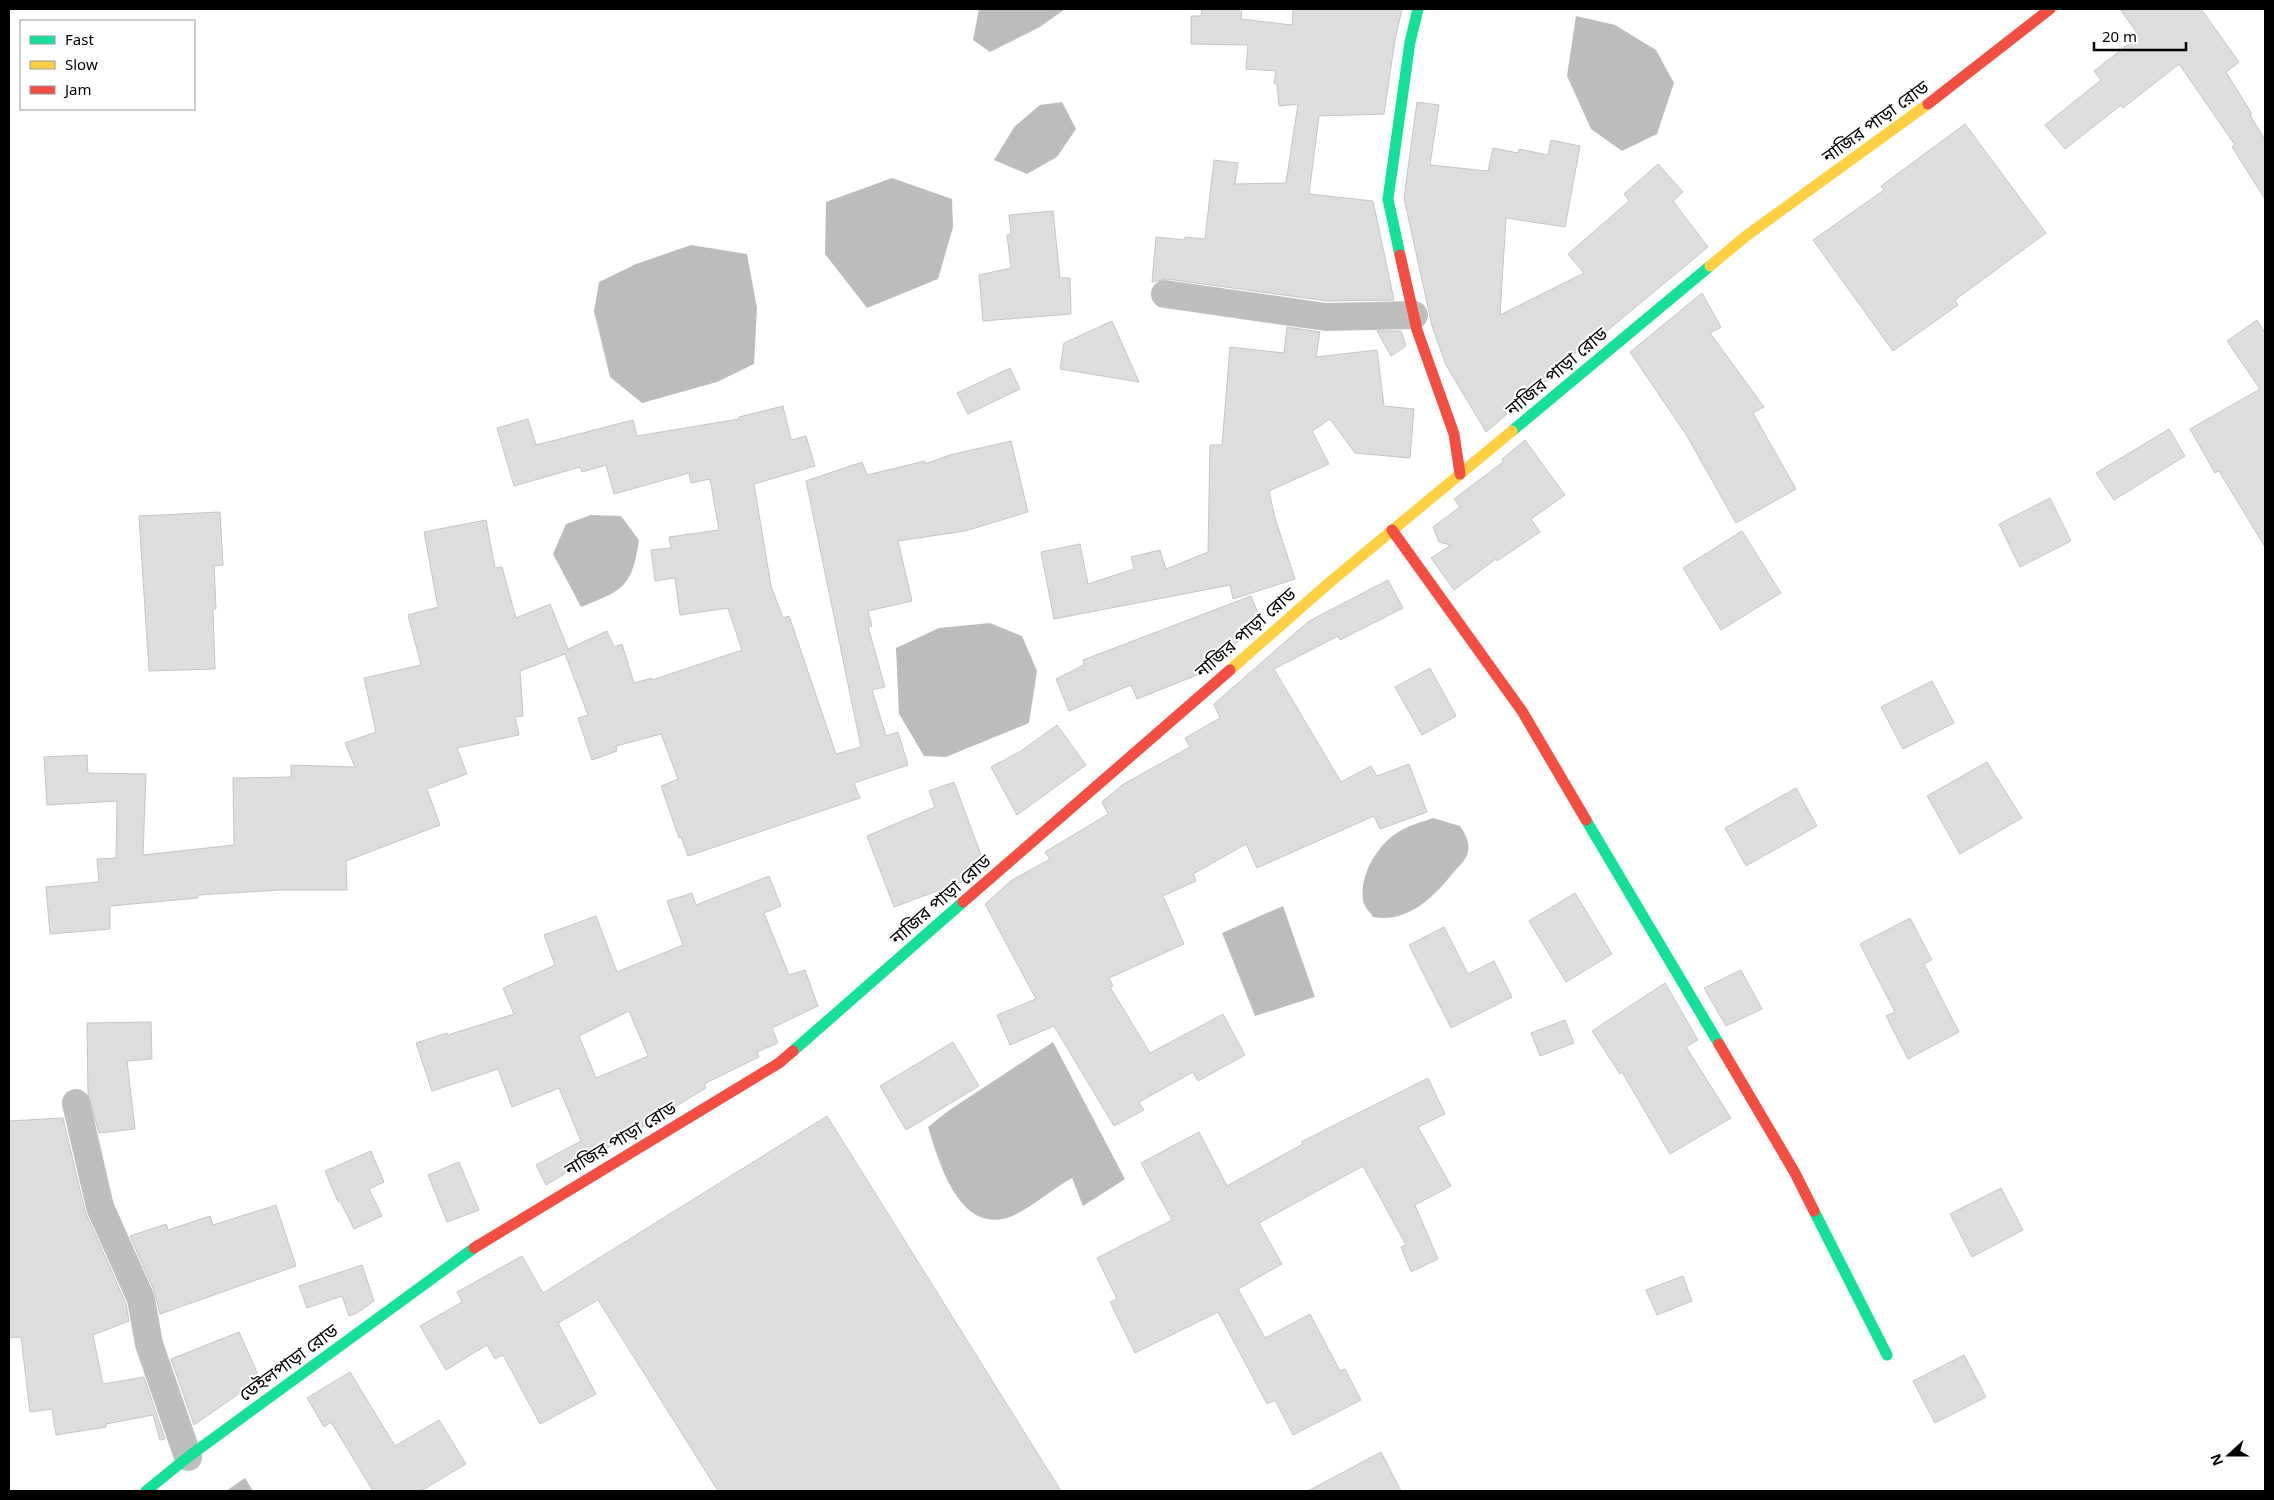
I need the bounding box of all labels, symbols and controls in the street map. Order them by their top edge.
legend [20,20,195,110]
scale bar [2094,20,2186,52]
text: 20 m [2102,26,2137,46]
text: Fast [65,29,94,49]
text: Slow [65,54,98,74]
street label: নাজির পাড়া রোড [1816,74,1933,168]
text: Jam [63,79,92,99]
street label: নাজির পাড়া রোড [1499,321,1612,421]
street label: নাজির পাড়া রোড [1189,581,1301,683]
street label: নাজির পাড়া রোড [884,848,996,950]
street label: নাজির পাড়া রোড [559,1095,680,1181]
street label: ডেইলপাড়া রোড [234,1318,342,1406]
north arrow [2204,1430,2254,1480]
text: N [2205,1451,2227,1469]

